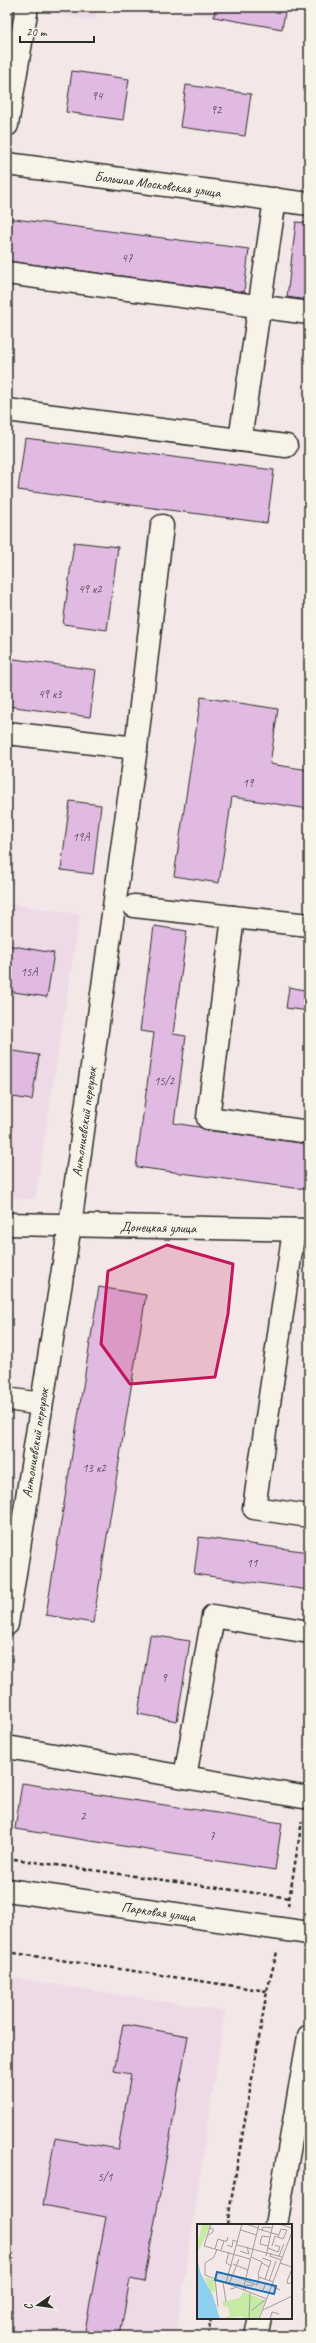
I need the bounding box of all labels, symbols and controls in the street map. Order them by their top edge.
scale bar [20,18,94,44]
text: 20 m [26,24,48,40]
house number: 94 [92,88,104,104]
house number: 92 [211,102,223,118]
street label: Большая Московская улица [94,168,223,201]
house number: 47 [122,250,133,266]
house number: 49 к2 [78,581,103,597]
house number: 49 к3 [38,686,63,702]
house number: 19 [243,775,255,791]
house number: 19А [73,829,90,845]
house number: 15А [21,964,38,980]
street label: Антониевский переулок [68,1064,101,1178]
house number: 15/2 [154,1073,176,1089]
street label: Донецкая улица [120,1218,197,1237]
street label: Антониевский переулок [18,1385,53,1499]
house number: 13 к2 [82,1460,107,1476]
house number: 11 [247,1555,258,1571]
house number: 9 [161,1670,168,1686]
house number: 2 [80,1808,87,1824]
house number: 7 [209,1828,215,1844]
street label: Парковая улица [120,1898,197,1926]
house number: 5/1 [98,2169,113,2185]
inset map [197,2224,292,2319]
north arrow [18,2285,58,2325]
text: С [20,2301,36,2311]

